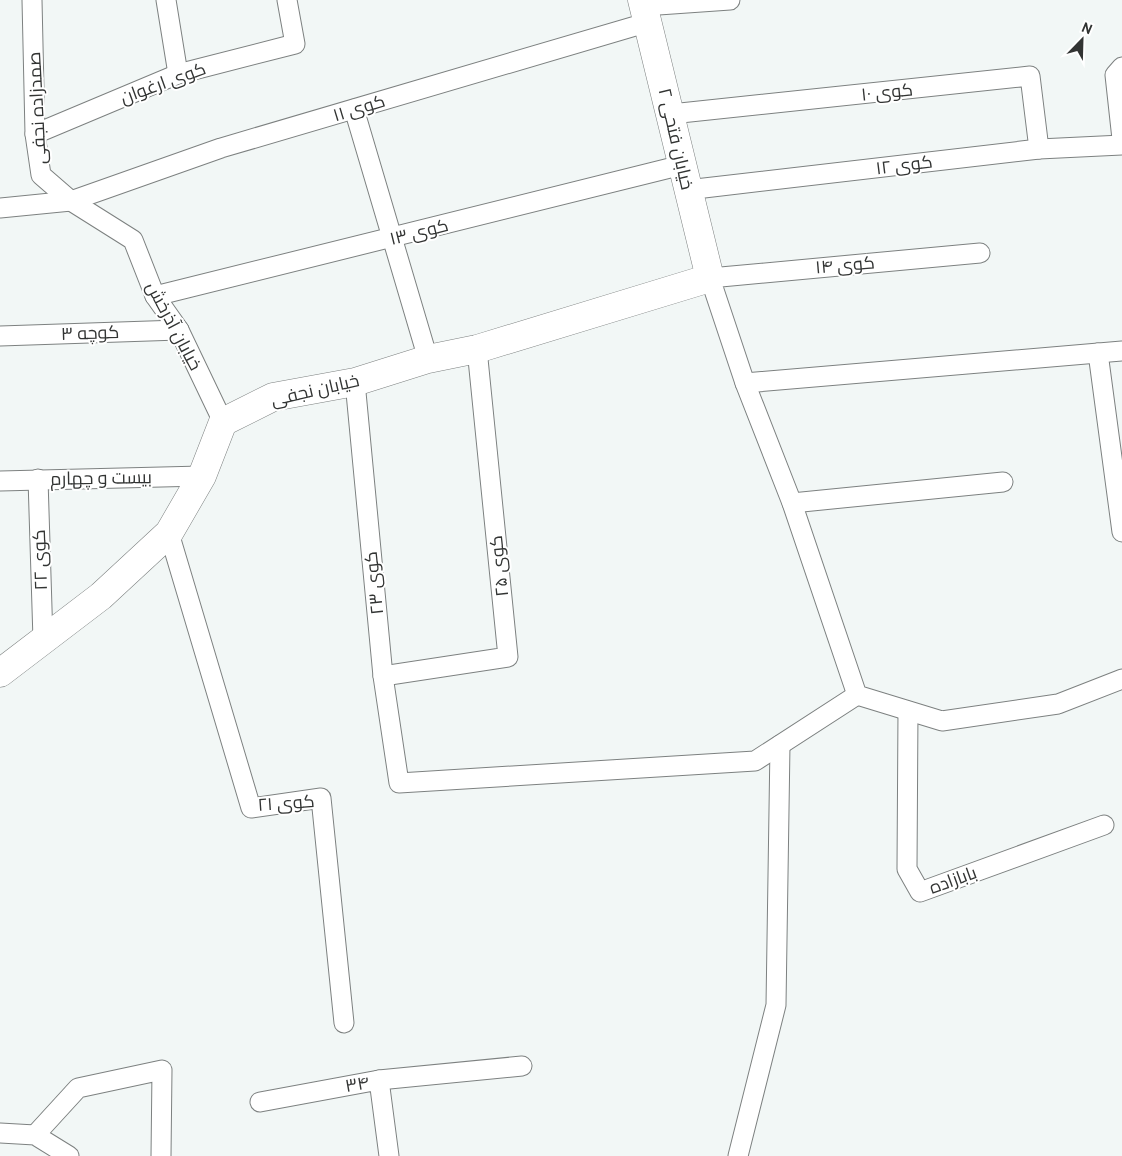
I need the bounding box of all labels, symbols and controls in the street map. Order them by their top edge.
north arrow [1057,15,1107,65]
text: N [1079,20,1094,39]
street label: صمدزاده نجفی [24,51,53,165]
street label: کوی ارغوان [118,58,209,111]
street label: کوی ۱۰ [860,79,914,108]
street label: خیابان فتحی ۲ [652,86,697,192]
street label: کوی ۱۱ [331,91,388,128]
street label: کوی ۱۲ [874,152,934,181]
street label: کوی ۱۳ [388,215,451,252]
street label: کوی ۱۴ [814,252,876,281]
street label: خیابان آذرخش [140,278,206,375]
street label: کوچه ۳ [60,322,120,347]
street label: خیابان نجفی [269,370,362,413]
street label: بیست و چهارم [50,467,152,492]
street label: کوی ۲۲ [29,529,54,591]
street label: کوی ۲۵ [486,534,515,598]
street label: کوی ۲۳ [361,550,390,616]
street label: کوی ۲۱ [257,791,315,818]
street label: بابازاده [927,862,980,901]
street label: ۳۴ [343,1072,371,1099]

